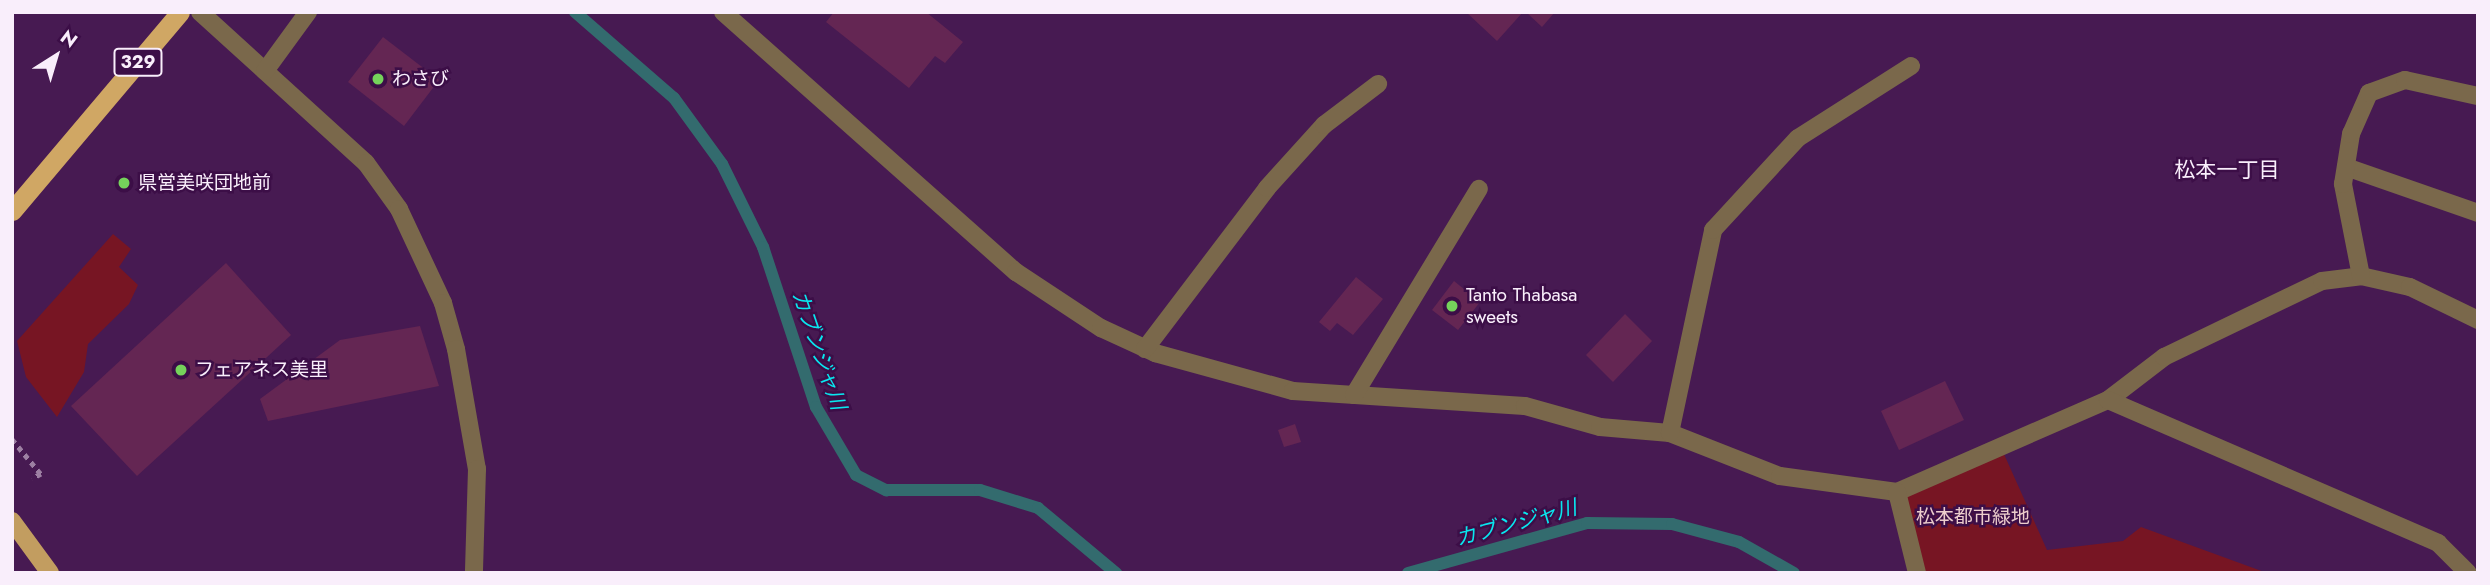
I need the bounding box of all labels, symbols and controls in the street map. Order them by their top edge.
north arrow [21,21,91,91]
text: N [55,24,83,54]
road number: 329 [112,48,164,76]
place label: わさび [392,68,449,90]
marker: わさび [370,71,386,87]
district label: 松本一丁目 [2175,157,2279,183]
place label: 県営美咲団地前 [138,172,271,194]
marker: 県営美咲団地前 [116,175,132,191]
place label: Tanto Thabasa sweets [1466,284,1577,328]
water label: カブンジャ川 [787,286,851,414]
marker: Tanto Thabasa sweets [1444,298,1460,314]
place label: フェアネス美里 [195,359,328,381]
marker: フェアネス美里 [173,362,189,378]
water label: カブンジャ川 [1452,495,1580,551]
park label: 松本都市緑地 [1916,506,2030,528]

